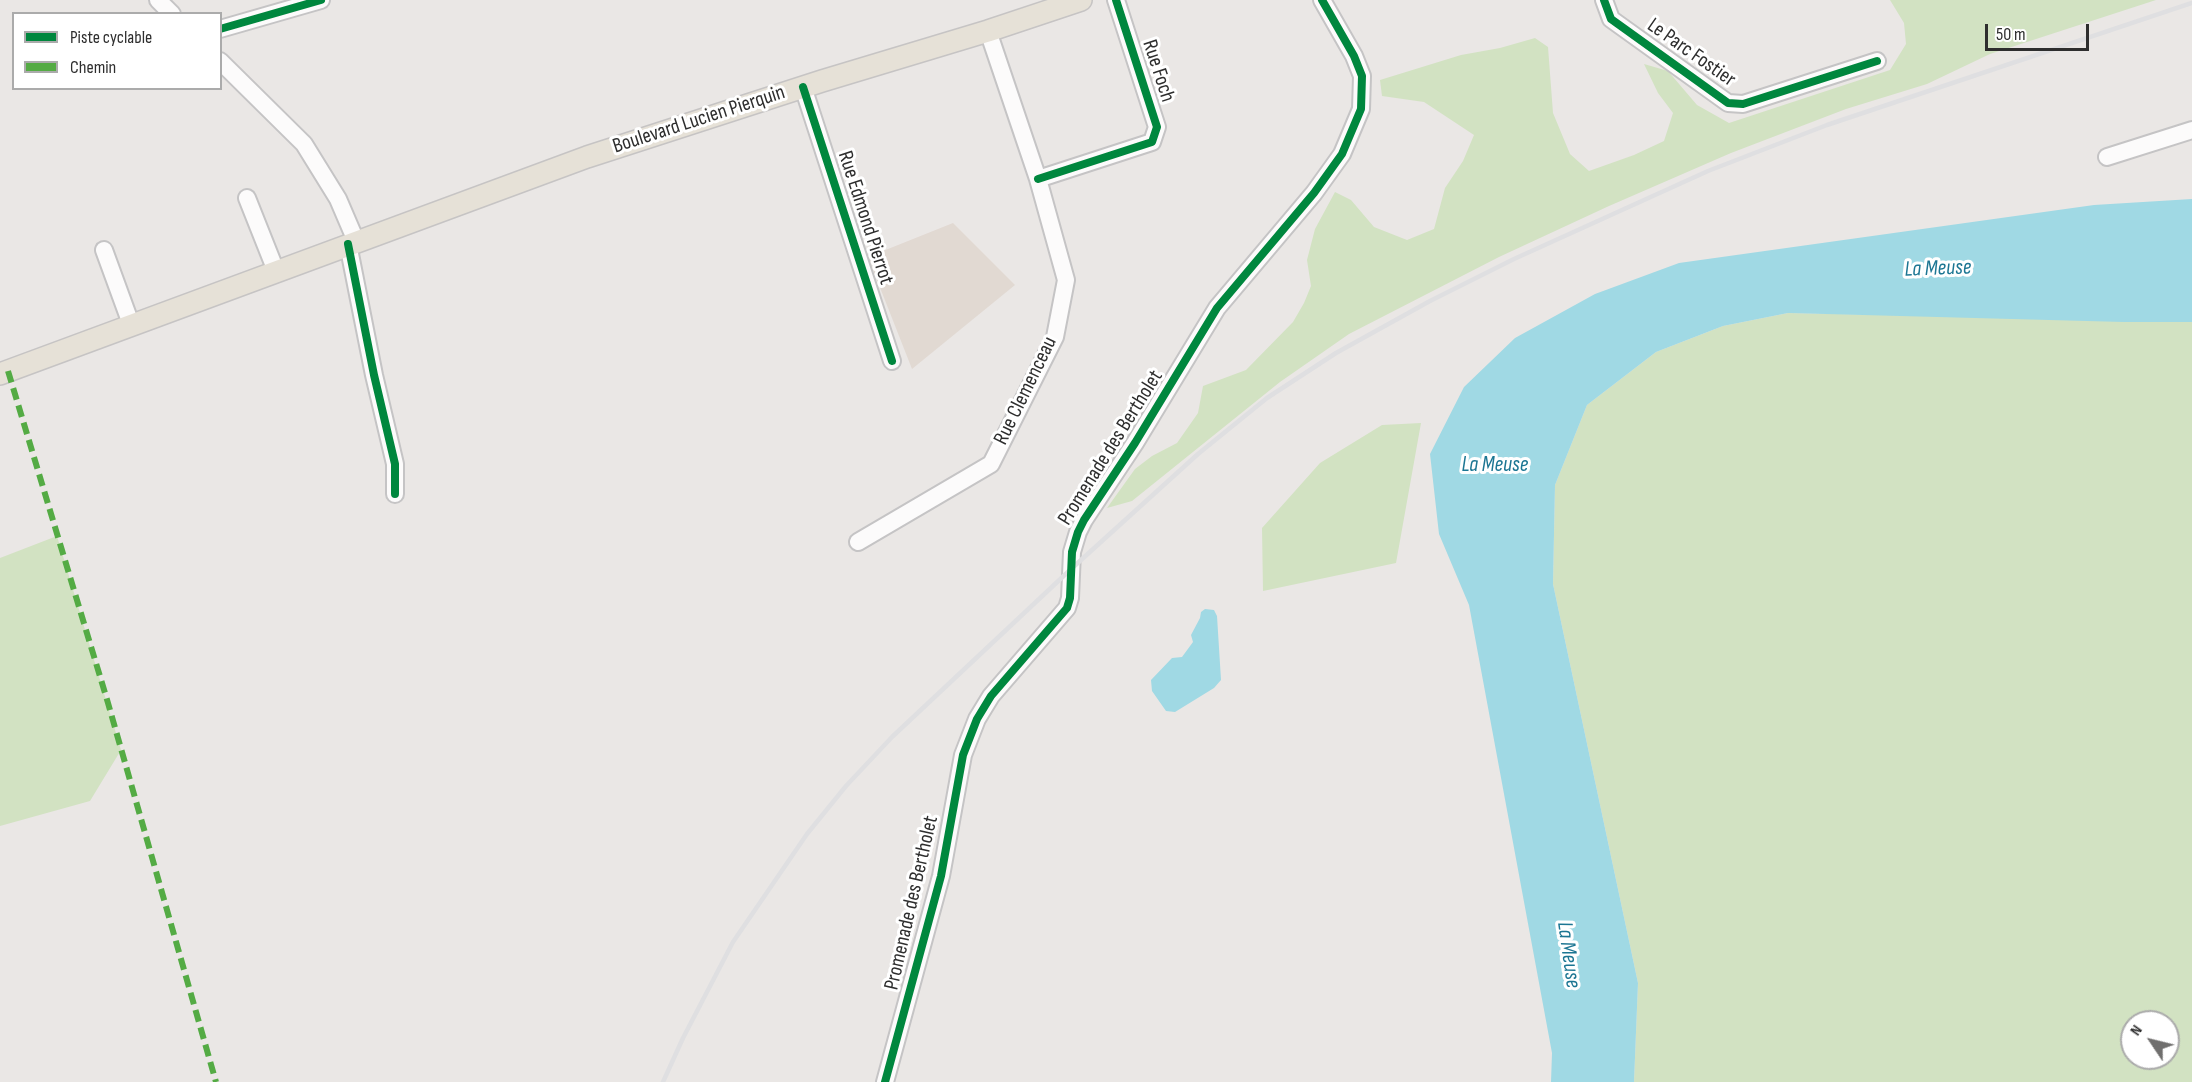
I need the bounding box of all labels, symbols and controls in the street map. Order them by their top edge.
legend [12,12,222,90]
scale bar [1988,12,2092,50]
street label: Le Parc Fostier [1642,13,1740,93]
text: 50 m [1996,24,2026,45]
text: Piste cyclable [70,27,152,48]
street label: Rue Foch [1136,37,1180,105]
text: Chemin [70,57,116,78]
street label: Boulevard Lucien Pierquin [610,80,788,160]
street label: Rue Edmond Pierrot [832,148,898,288]
water label: La Meuse [1904,255,1972,283]
street label: Rue Clemenceau [989,333,1063,449]
street label: Promenade des Bertholet [1053,366,1169,530]
water label: La Meuse [1462,452,1528,478]
street label: Promenade des Bertholet [880,814,944,992]
water label: La Meuse [1550,920,1586,990]
north arrow [2120,1010,2180,1070]
text: N [2126,1022,2147,1039]

